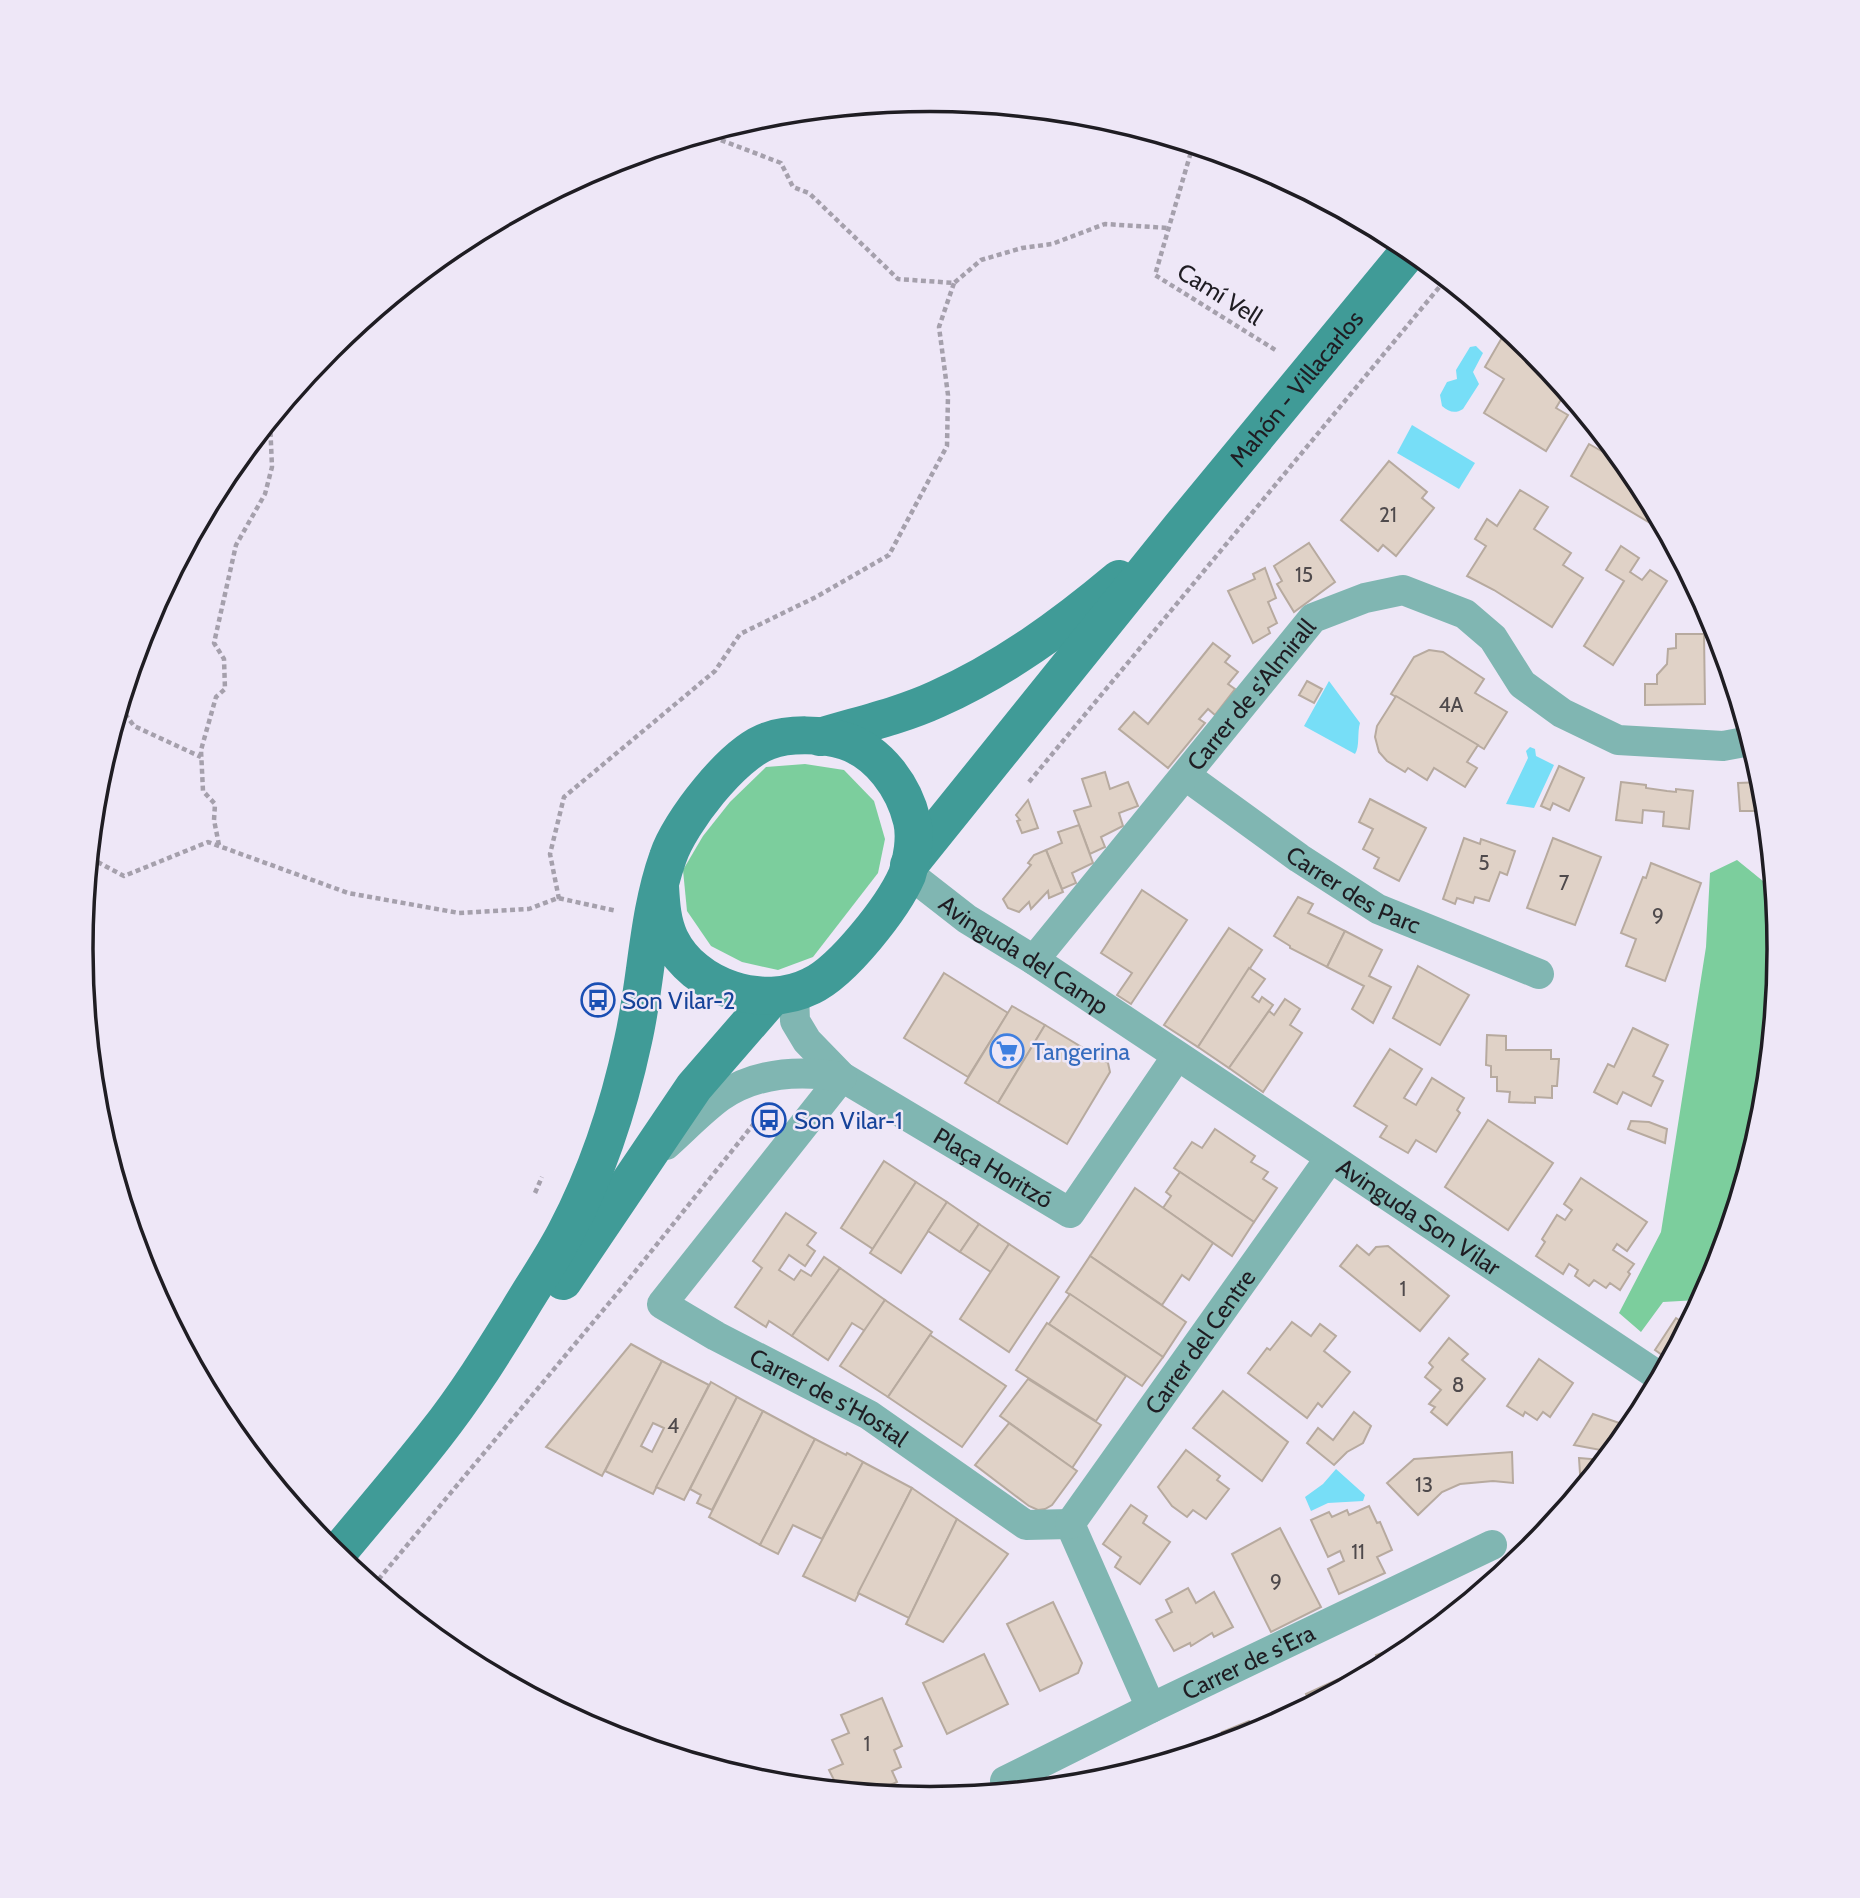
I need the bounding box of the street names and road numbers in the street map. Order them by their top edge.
street label: Camí Vell [1172,257,1268,332]
street label: Mahón - Villacarlos [1223,304,1369,472]
street label: Carrer de s'Almirall [1180,612,1321,776]
street label: Carrer des Parc [1281,839,1425,939]
street label: Avinguda del Camp [934,888,1114,1020]
street label: Plaça Horitzó [929,1121,1058,1214]
street label: Avinguda Son Vilar [1332,1152,1507,1282]
street label: Carrer del Centre [1138,1263,1261,1419]
street label: Carrer de s'Hostal [745,1342,914,1453]
street label: Carrer de s'Era [1177,1617,1320,1706]

